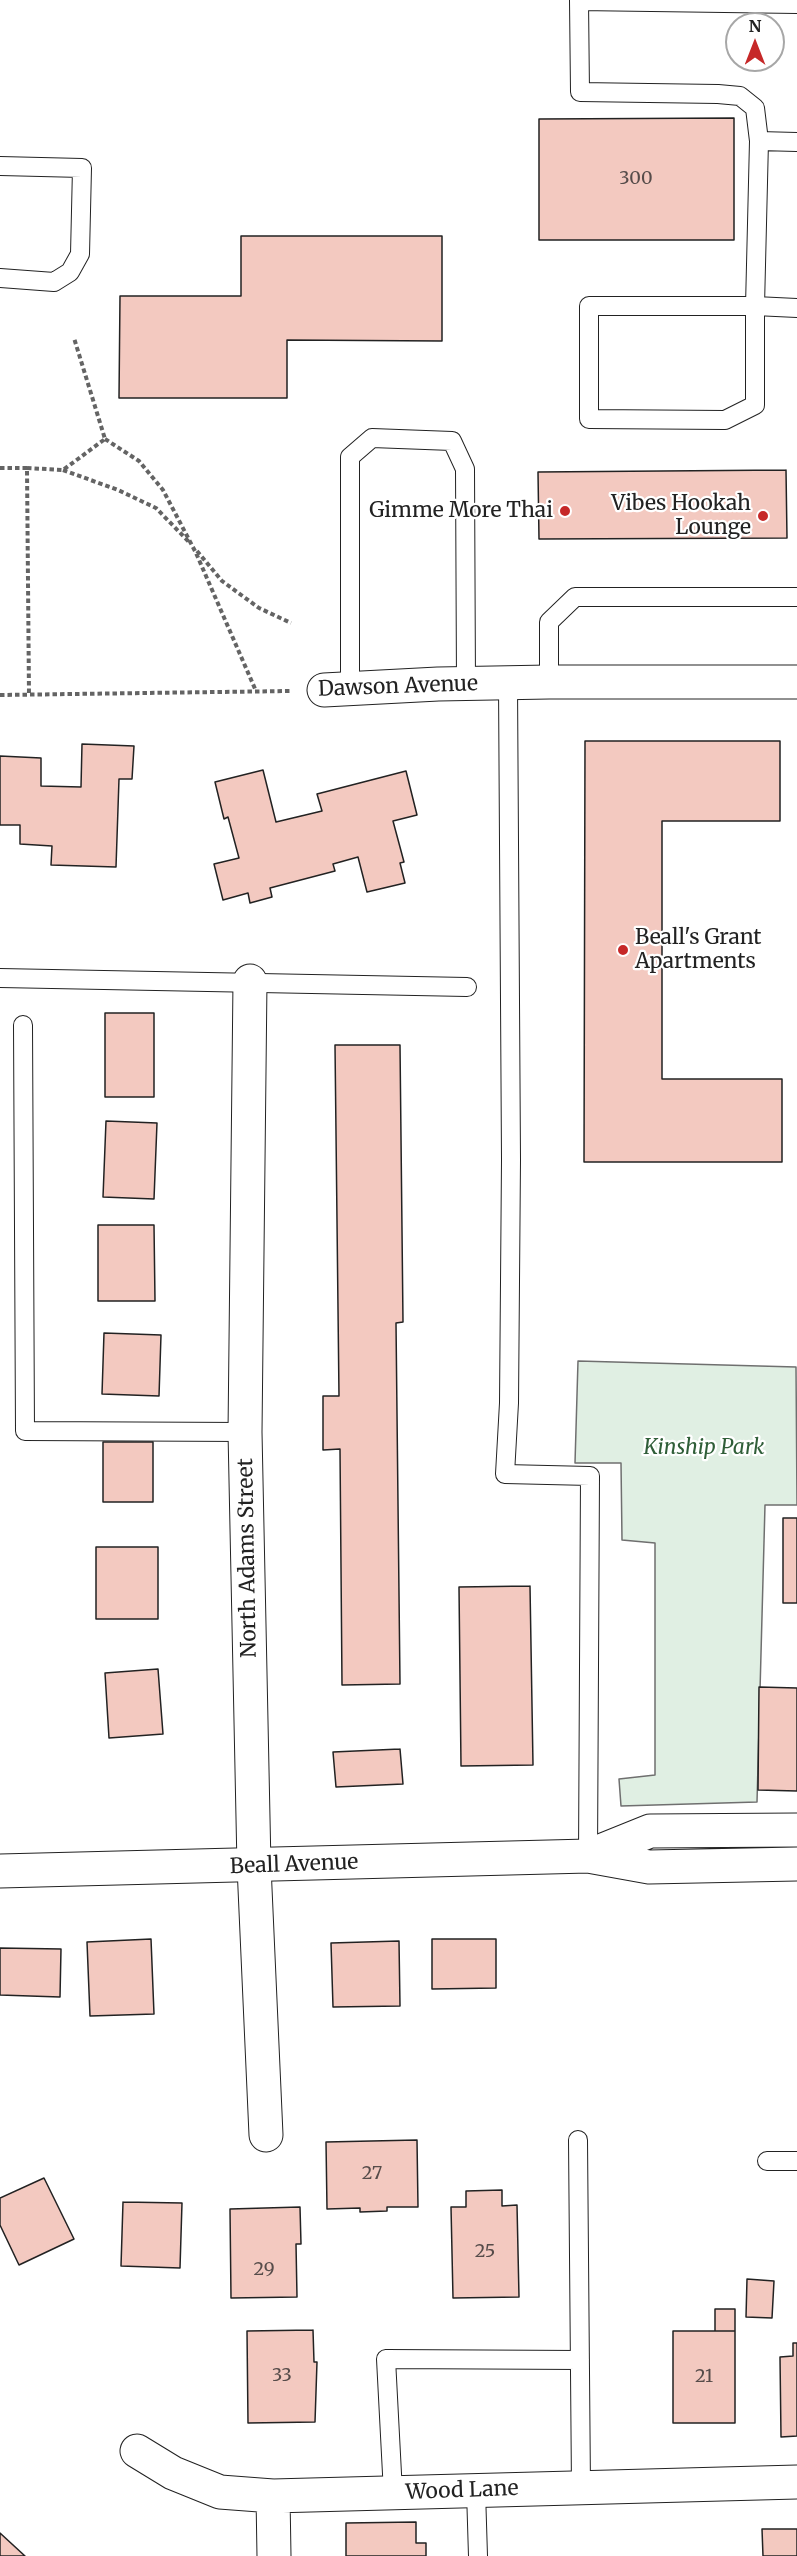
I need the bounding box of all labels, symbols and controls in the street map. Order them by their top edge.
north arrow [725,12,785,72]
text: N [749,16,761,36]
house number: 300 [619,168,653,190]
place label: Vibes Hookah Lounge [611,491,751,541]
place label: Gimme More Thai [369,498,553,524]
marker: Gimme More Thai [558,504,572,518]
marker: Vibes Hookah Lounge [756,509,770,523]
street label: Dawson Avenue [318,672,478,702]
place label: Beall's Grant Apartments [635,925,762,975]
marker: Beall's Grant Apartments [616,943,630,957]
park label: Kinship Park [643,1435,765,1461]
street label: North Adams Street [234,1458,262,1658]
street label: Beall Avenue [229,1850,359,1880]
house number: 27 [362,2163,382,2185]
house number: 25 [475,2241,495,2263]
house number: 29 [253,2259,275,2281]
house number: 33 [272,2365,292,2387]
house number: 21 [695,2366,713,2388]
street label: Wood Lane [405,2476,519,2506]

